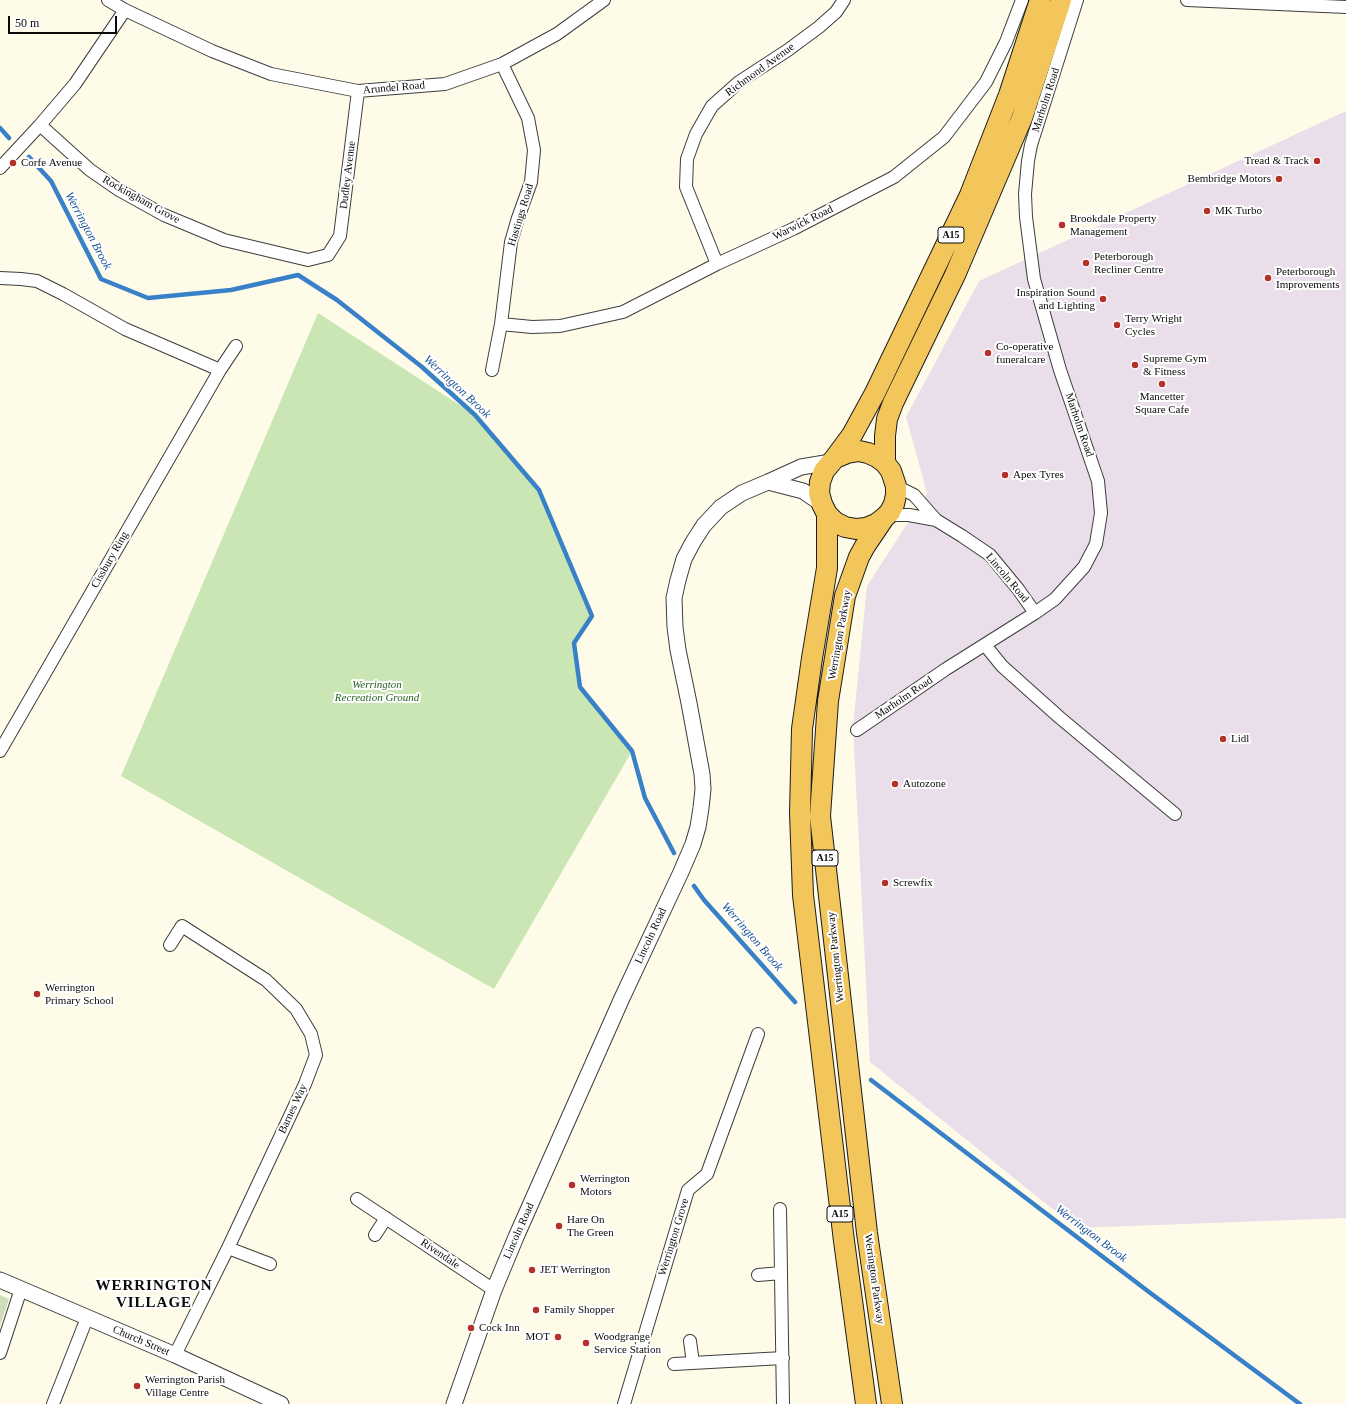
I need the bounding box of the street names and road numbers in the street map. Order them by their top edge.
street label: Richmond Avenue [723,41,797,99]
street label: Marholm Road [1029,66,1063,134]
street label: Arundel Road [363,79,425,97]
street label: Dudley Avenue [337,140,359,210]
street label: Rockingham Grove [100,173,182,227]
street label: Hastings Road [505,182,537,248]
street label: Warwick Road [771,203,835,243]
road number: A15 [938,227,964,243]
street label: Marholm Road [1062,391,1096,459]
street label: Cissbury Ring [88,529,132,591]
street label: Lincoln Road [983,551,1031,605]
street label: Werrington Parkway [826,589,854,681]
street label: Marholm Road [873,674,935,722]
road number: A15 [812,850,838,866]
street label: Lincoln Road [632,906,670,966]
street label: Werrington Parkway [825,911,847,1003]
street label: Barnes Way [276,1082,310,1136]
street label: Werrington Grove [656,1197,692,1277]
street label: Lincoln Road [501,1201,537,1261]
road number: A15 [827,1206,853,1222]
street label: Werrington Parkway [861,1233,887,1325]
street label: Rivendale [418,1236,462,1272]
street label: Church Street [110,1323,172,1359]

